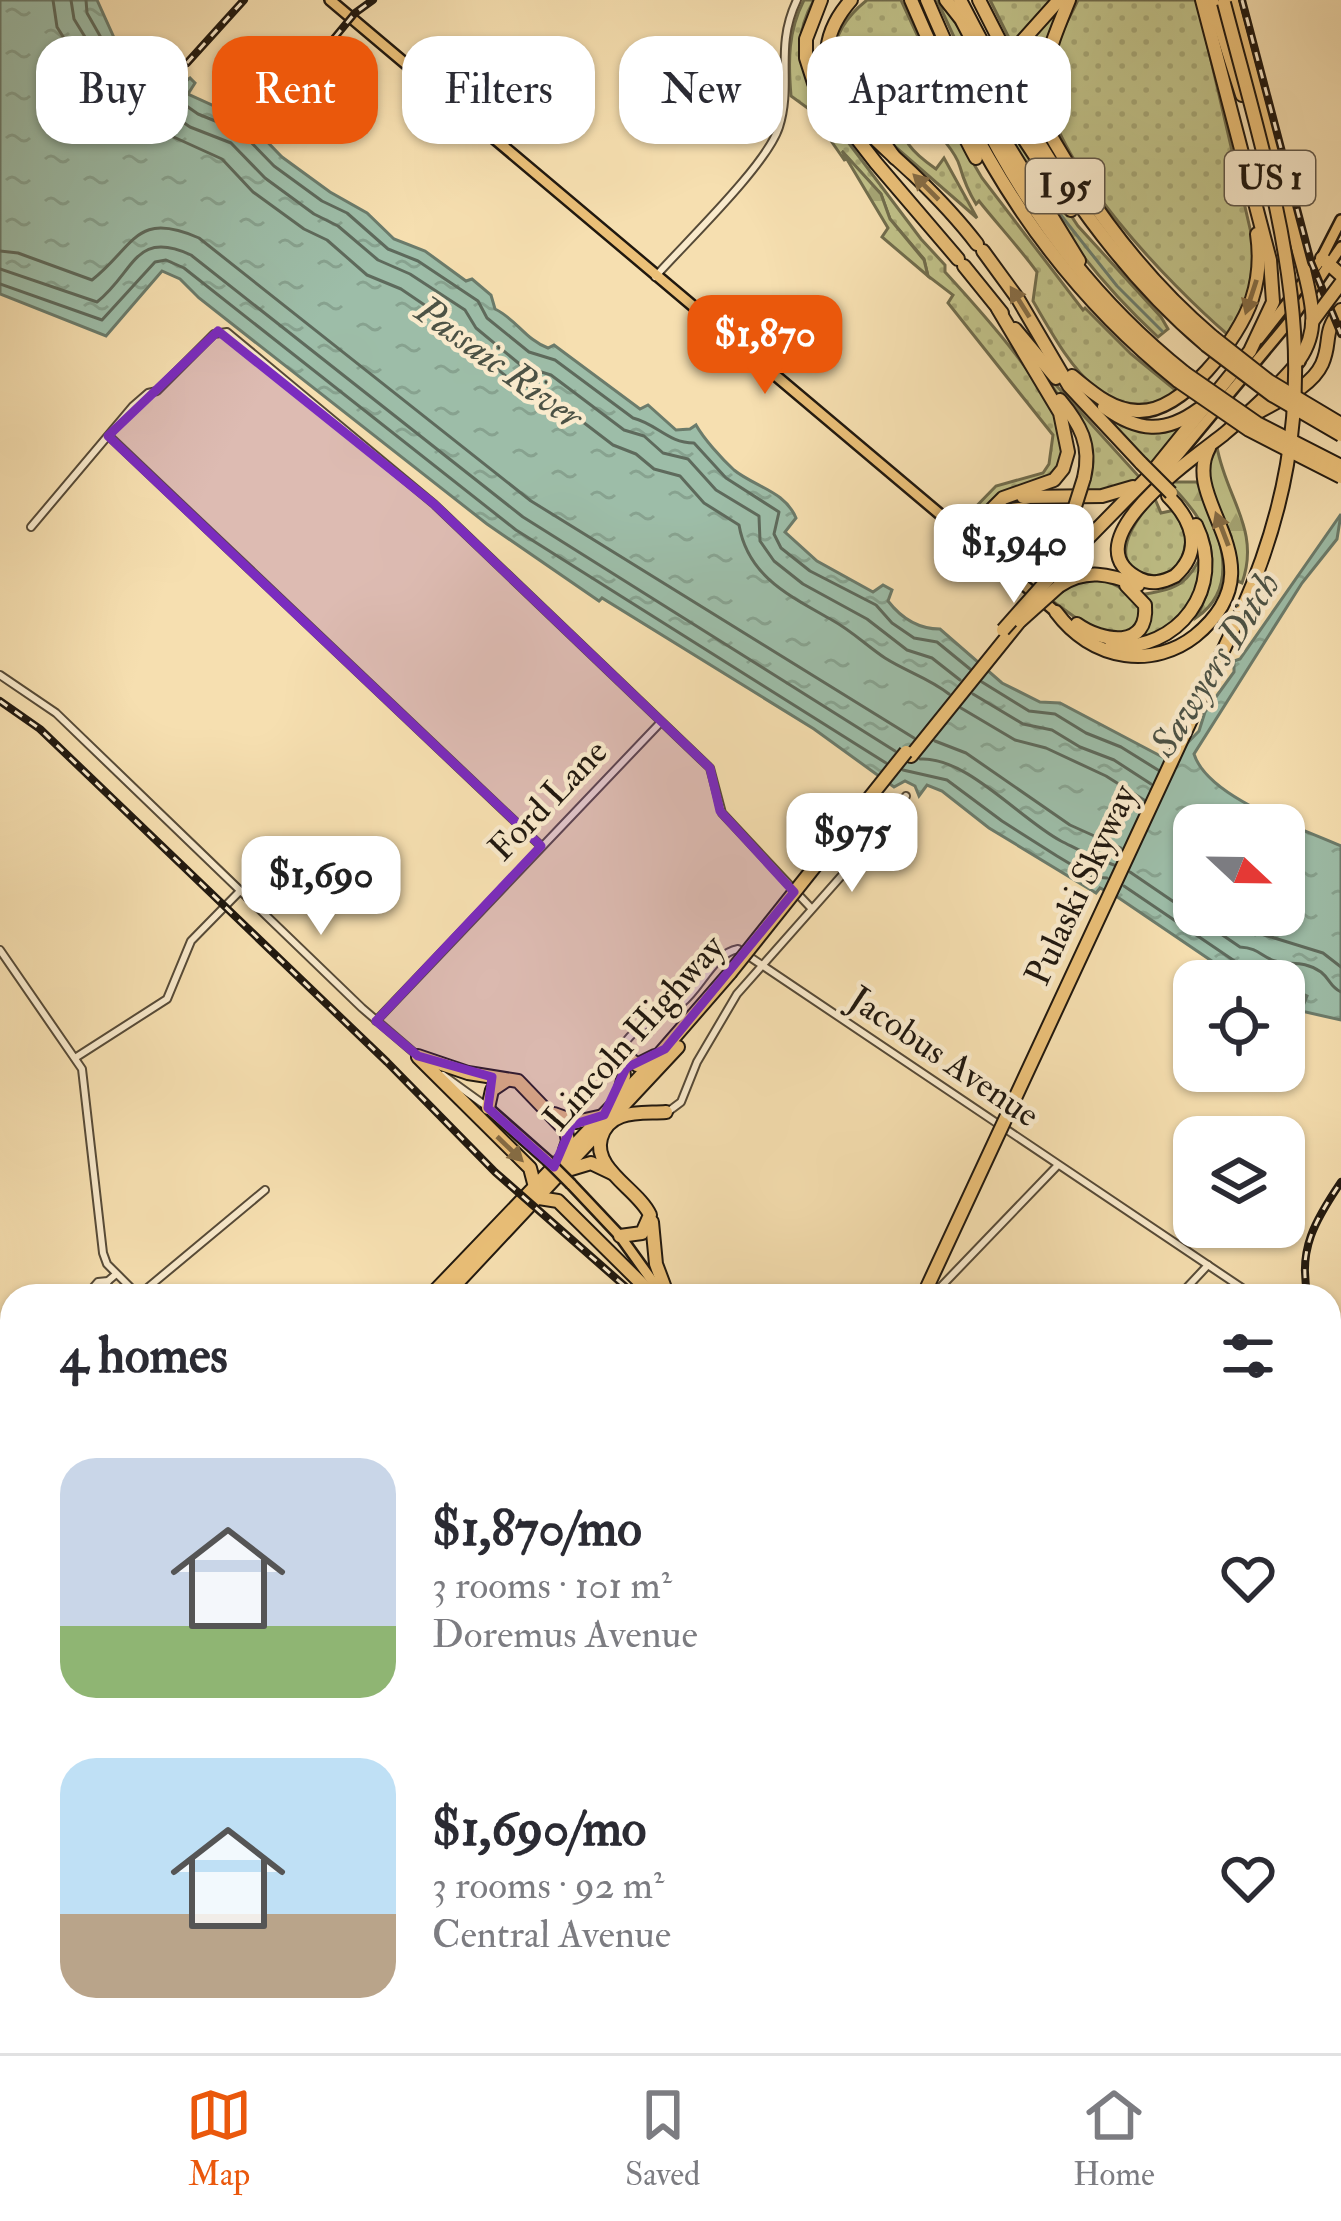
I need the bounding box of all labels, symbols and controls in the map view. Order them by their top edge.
chip: Buy [36,36,188,144]
chip: Rent [212,36,378,144]
chip: Filters [402,36,595,144]
chip: New [619,36,783,144]
chip: Apartment [807,36,1071,144]
road number: US 1 [1225,151,1315,205]
road number: I 95 [1026,159,1104,213]
one-way arrow [912,173,940,201]
one-way arrow [1240,279,1259,316]
water label: Passaic River [404,285,595,442]
one-way arrow [1010,286,1032,319]
pin: $1,870 [667,295,863,397]
text: $1,870 [714,309,816,358]
pin: $1,940 [916,504,1112,606]
one-way arrow [1212,510,1230,546]
text: $1,940 [961,518,1067,567]
water label: Sawyers Ditch [1138,562,1291,766]
street label: Ford Lane [479,730,617,870]
street label: Pulaski Skyway [1015,777,1148,992]
pin: $975 [781,793,923,895]
north arrow [1173,804,1305,936]
map controls [1173,804,1305,1248]
text: $975 [813,807,891,856]
pin: $1,690 [223,836,419,938]
text: $1,690 [269,850,373,899]
street label: Lincoln Highway [534,925,735,1140]
button: locate [1173,960,1305,1092]
street label: Jacobus Avenue [839,976,1048,1137]
button: layers [1173,1116,1305,1248]
one-way arrow [495,1135,524,1163]
icon: filters [1215,1323,1281,1389]
text: 4 homes [60,1324,228,1388]
text: $1,870/mo [432,1497,642,1561]
icon: home [156,1506,300,1650]
icon: heart [1215,1545,1281,1611]
text: 3 rooms · 101 m² [432,1561,672,1610]
text: Doremus Avenue [432,1610,698,1659]
text: $1,690/mo [432,1797,646,1861]
icon: home [156,1806,300,1950]
icon: heart [1215,1845,1281,1911]
text: 3 rooms · 92 m² [432,1861,664,1910]
text: Central Avenue [432,1910,671,1959]
tab: Map [186,2082,252,2195]
tab: Saved [625,2082,700,2195]
tab: Home [1073,2082,1155,2195]

